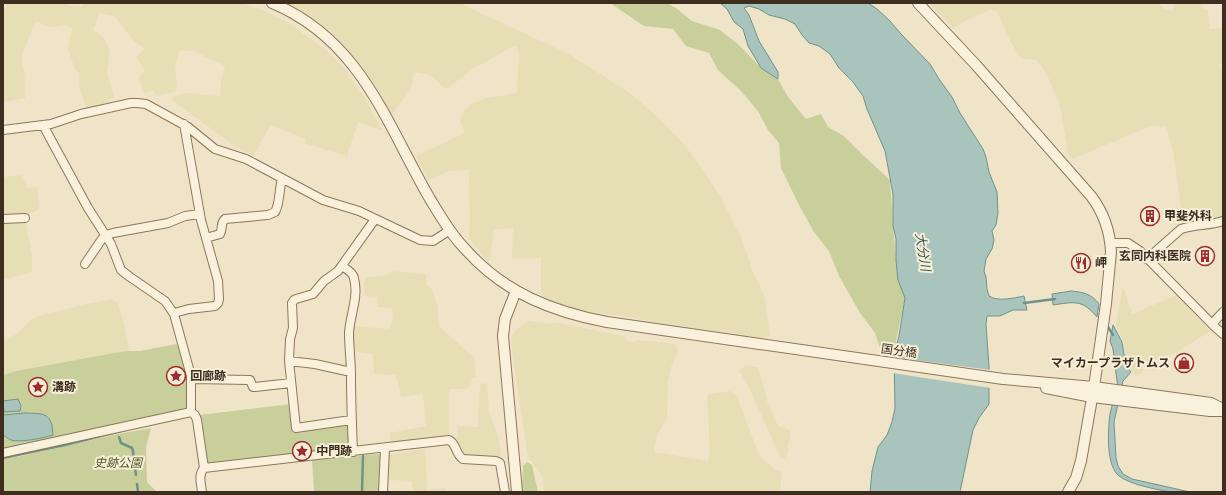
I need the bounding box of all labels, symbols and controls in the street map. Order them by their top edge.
building icon: 甲斐外科 [1139,205,1161,227]
place label: 甲斐外科 [1164,209,1212,223]
water label: 大分川 [913,232,934,274]
building icon: 玄同内科医院 [1194,245,1216,267]
place label: 玄同内科医院 [1119,249,1191,263]
restaurant icon: 岬 [1070,252,1092,274]
place label: 岬 [1095,256,1107,270]
street label: 国分橋 [880,342,918,360]
shop icon: マイカープラザトムス [1173,352,1195,374]
place label: マイカープラザトムス [1051,356,1170,370]
place icon: 回廊跡 [165,365,187,387]
place label: 回廊跡 [190,369,226,383]
place icon: 溝跡 [27,376,49,398]
place label: 溝跡 [52,380,76,394]
place icon: 中門跡 [291,440,313,462]
place label: 中門跡 [316,444,352,458]
park label: 史跡公園 [94,456,144,470]

